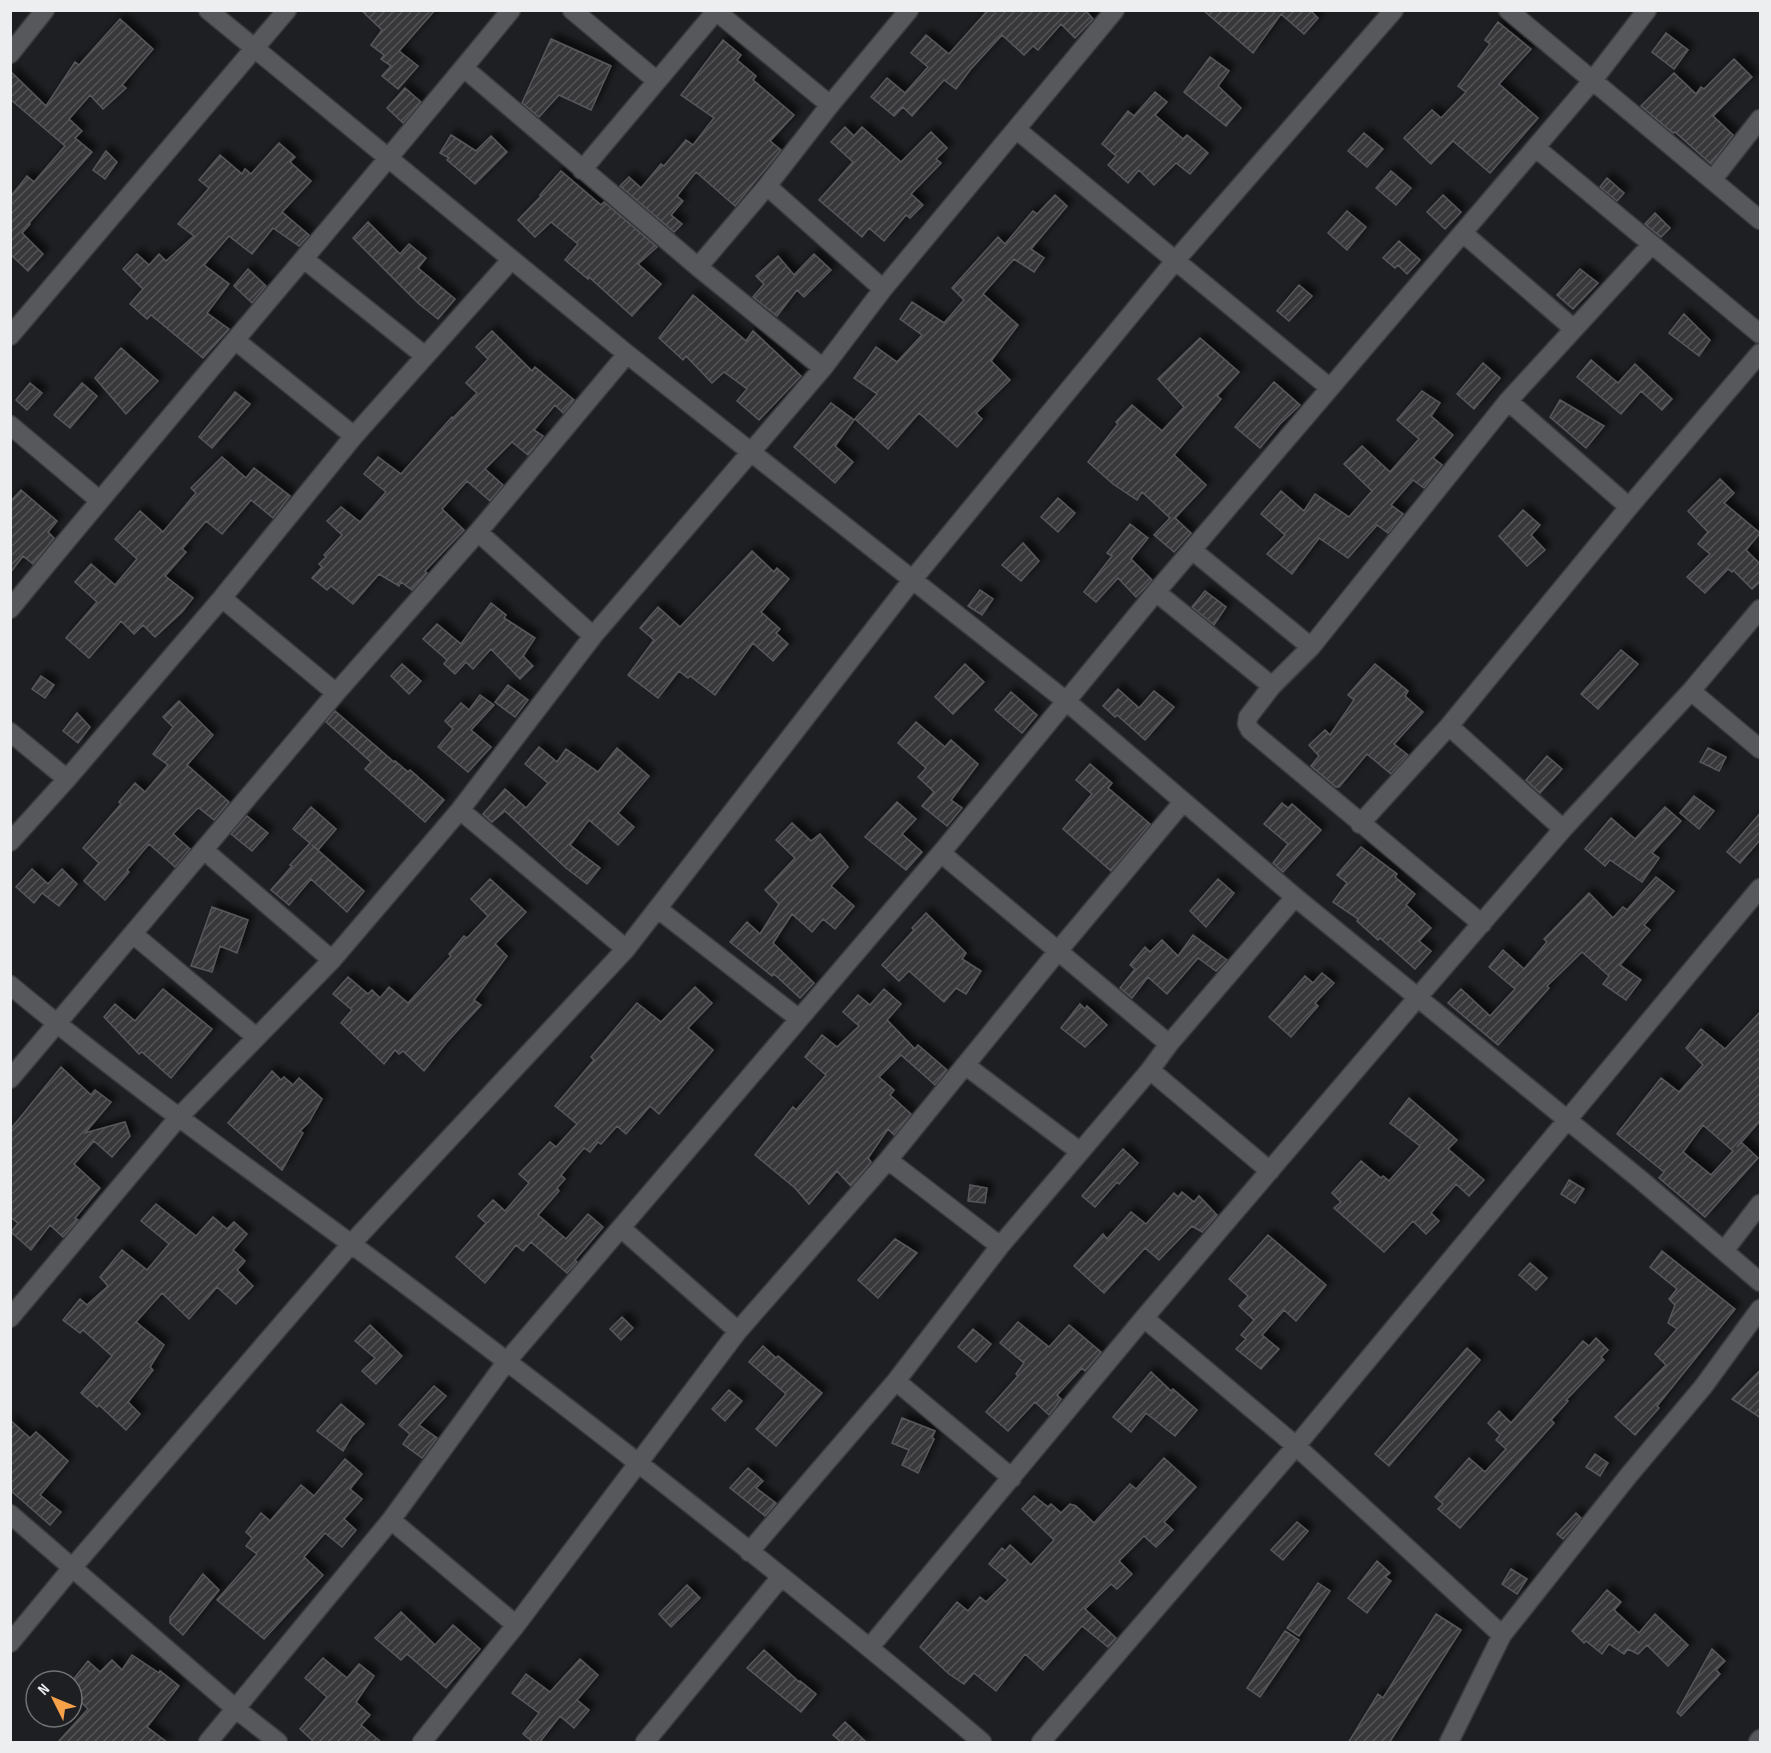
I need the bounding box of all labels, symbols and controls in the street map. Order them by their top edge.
north arrow [24,1669,84,1729]
text: N [34,1680,54,1699]

